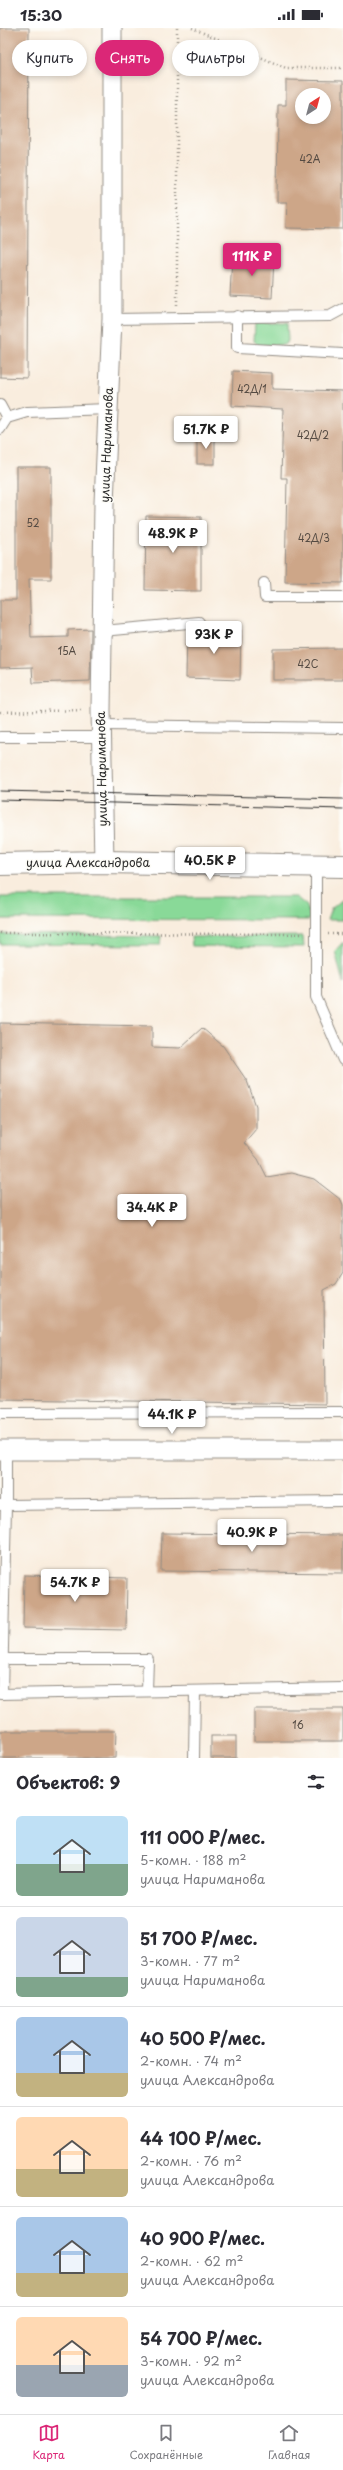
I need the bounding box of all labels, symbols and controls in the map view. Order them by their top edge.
text: 15:30 [20,3,62,26]
chip: Купить [12,40,87,76]
chip: Снять [95,40,164,76]
chip: Фильтры [172,40,259,76]
north arrow [295,88,331,124]
map controls [295,88,331,124]
house number: 42А [300,151,321,166]
pin: 111K ₽ [219,243,285,277]
text: 111K ₽ [232,246,272,265]
house number: 42Д/1 [237,381,267,396]
street label: улица Нариманова [95,386,117,503]
pin: 51.7K ₽ [169,416,243,450]
text: 51.7K ₽ [183,419,229,438]
house number: 42Д/2 [297,427,329,442]
house number: 52 [26,515,40,530]
pin: 48.9K ₽ [136,520,210,554]
text: 48.9K ₽ [148,523,198,542]
house number: 42Д/3 [298,530,330,545]
pin: 93K ₽ [186,621,242,655]
text: 93K ₽ [195,624,233,643]
house number: 15А [58,643,77,658]
house number: 42С [298,656,319,671]
street label: улица Нариманова [91,711,111,827]
pin: 40.5K ₽ [173,847,247,881]
text: 40.5K ₽ [184,850,236,869]
street label: улица Александрова [26,853,151,871]
pin: 34.4K ₽ [115,1194,189,1228]
text: 34.4K ₽ [126,1197,178,1216]
pin: 44.1K ₽ [135,1401,209,1435]
text: 44.1K ₽ [148,1404,196,1423]
pin: 40.9K ₽ [215,1519,289,1553]
text: 40.9K ₽ [226,1522,278,1541]
pin: 54.7K ₽ [38,1569,112,1603]
text: 54.7K ₽ [50,1572,100,1591]
house number: 16 [292,1717,304,1732]
text: Объектов: 9 [16,1769,120,1795]
icon: filters [305,1771,327,1793]
text: 111 000 ₽/мес. [140,1824,265,1850]
icon: home [48,1832,96,1880]
text: 5-комн. · 188 m² [140,1850,247,1869]
text: улица Нариманова [140,1869,265,1888]
text: 51 700 ₽/мес. [140,1925,257,1951]
icon: home [48,1933,96,1981]
text: 3-комн. · 77 m² [140,1951,240,1970]
text: улица Нариманова [140,1970,265,1989]
text: 40 500 ₽/мес. [140,2025,266,2051]
icon: home [48,2033,96,2081]
text: 2-комн. · 74 m² [140,2051,242,2070]
text: улица Александрова [140,2070,274,2089]
text: 44 100 ₽/мес. [140,2125,261,2151]
icon: home [48,2133,96,2181]
text: 2-комн. · 76 m² [140,2151,242,2170]
text: улица Александрова [140,2170,274,2189]
text: 40 900 ₽/мес. [140,2225,265,2251]
icon: home [48,2233,96,2281]
text: 2-комн. · 62 m² [140,2251,244,2270]
text: улица Александрова [140,2270,274,2289]
text: 54 700 ₽/мес. [140,2325,262,2351]
icon: home [48,2333,96,2381]
text: 3-комн. · 92 m² [140,2351,242,2370]
text: улица Александрова [140,2370,274,2389]
tab: Карта [32,2422,65,2463]
tab: Сохранённые [130,2422,203,2463]
tab: Главная [268,2422,311,2463]

